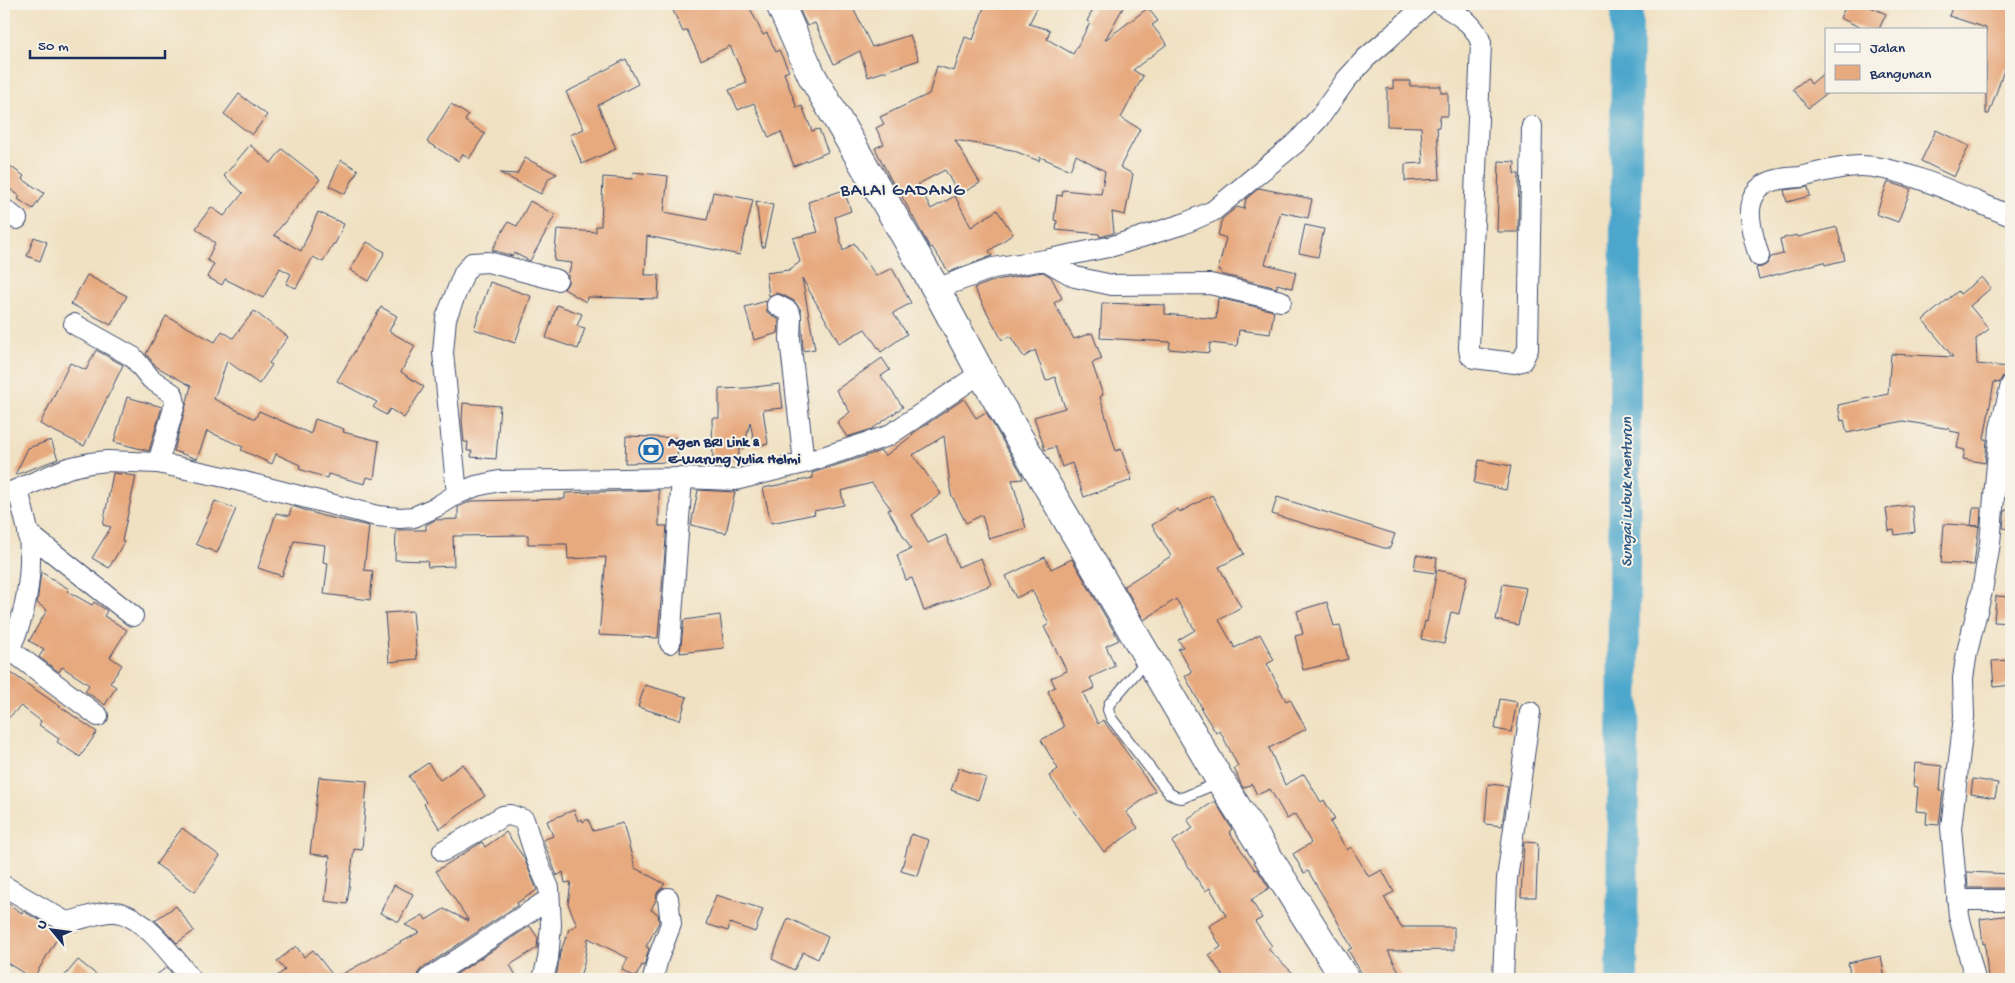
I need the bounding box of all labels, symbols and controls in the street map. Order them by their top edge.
scale bar [30,28,165,60]
legend [1825,28,1988,92]
text: 50 m [38,38,69,56]
text: Jalan [1870,40,1905,58]
text: Bangunan [1869,66,1931,84]
district label: BALAI GADANG [839,181,966,202]
water label: Sungai Lubuk Menturun [1619,417,1638,567]
place label: Agen BRI Link & E-Warung Yulia Helmi [667,434,801,469]
bank icon: Agen BRI Link & E-Warung Yulia Helmi [638,437,664,463]
north arrow [28,906,78,956]
text: U [33,917,52,933]

